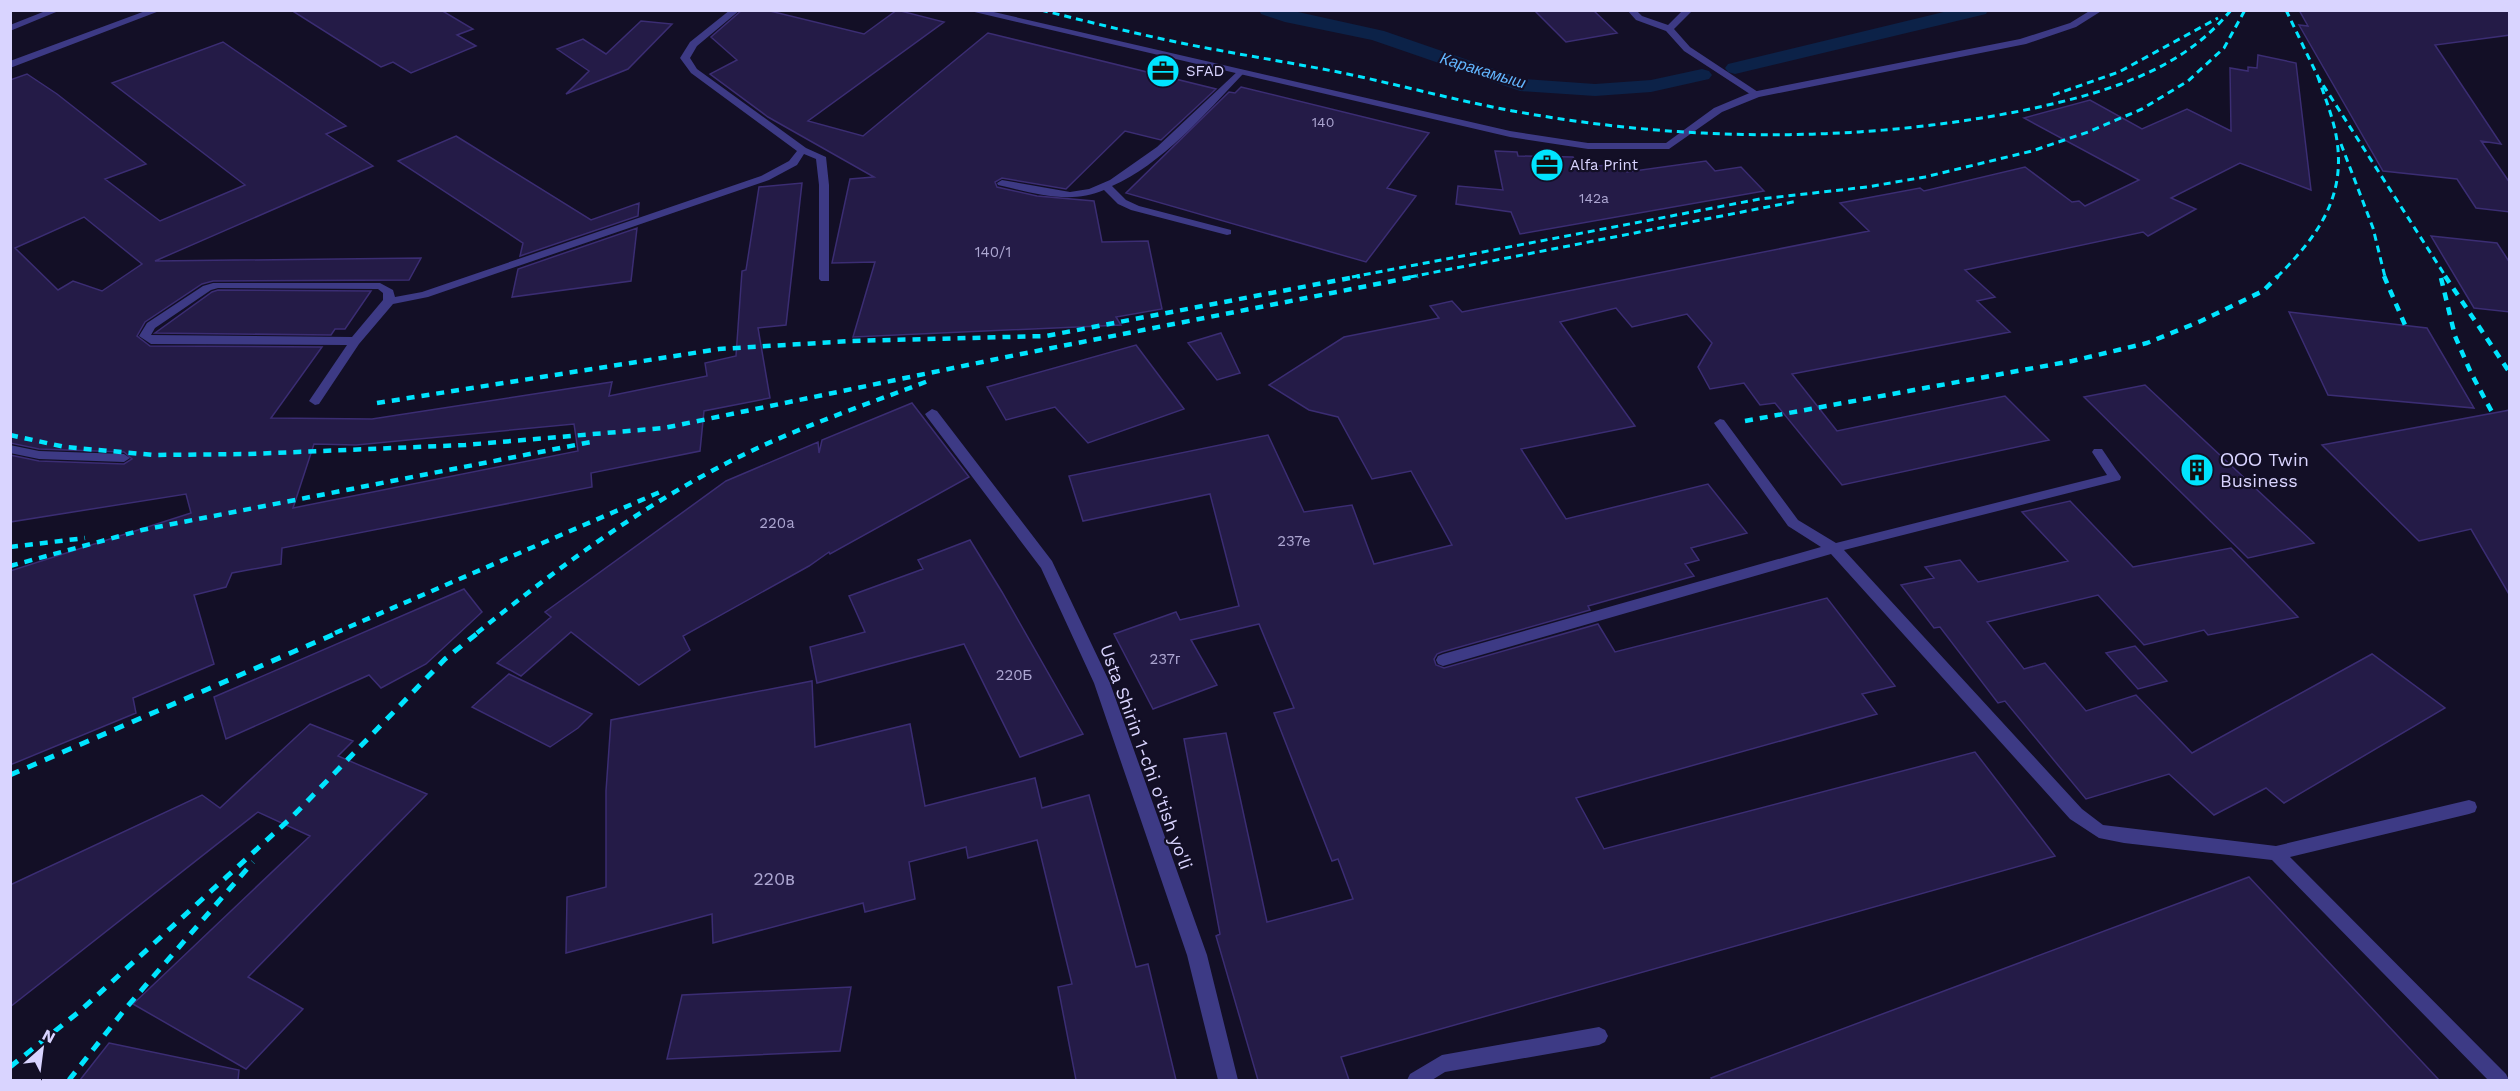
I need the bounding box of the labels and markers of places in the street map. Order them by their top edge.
office icon: SFAD [1145,53,1181,89]
place label: SFAD [1186,62,1224,80]
office icon: Alfa Print [1529,147,1565,183]
place label: Alfa Print [1570,156,1639,174]
place label: ООО Twin Business [2220,449,2309,491]
building icon: ООО Twin Business [2179,452,2215,488]

